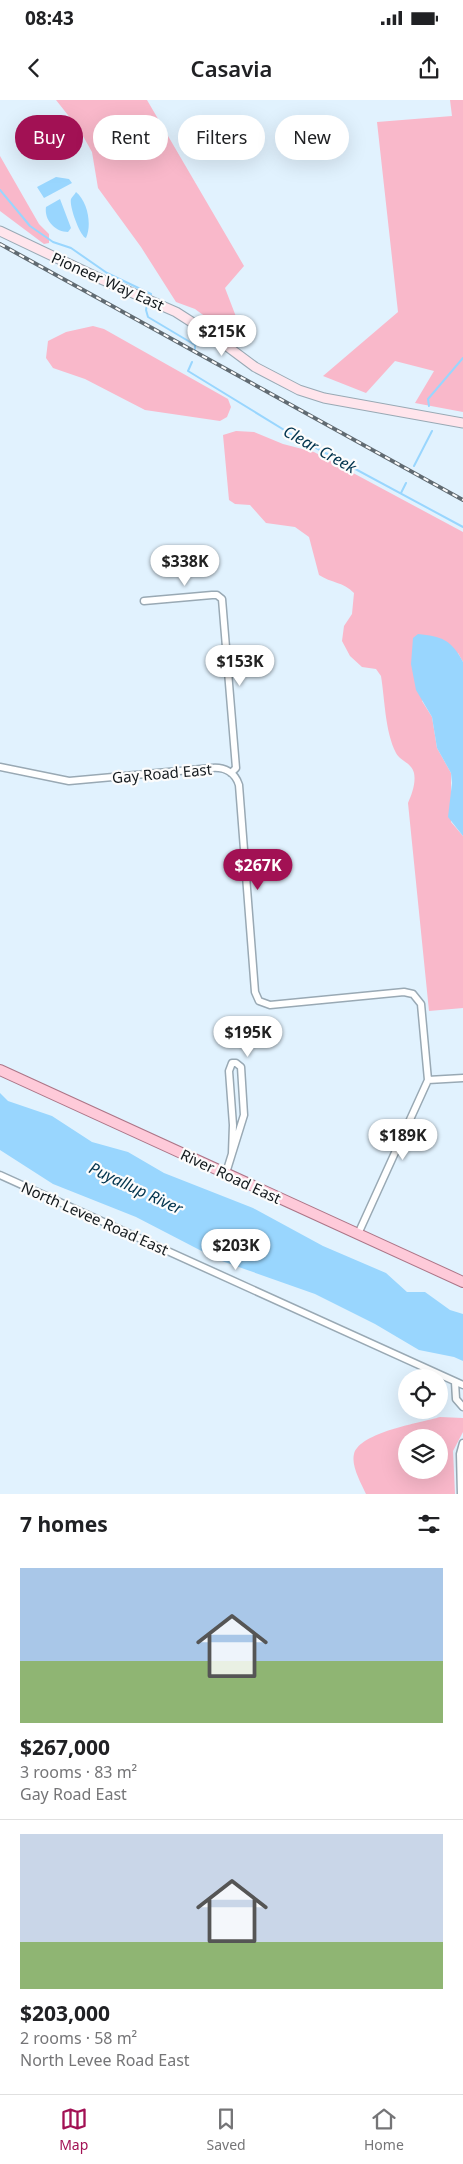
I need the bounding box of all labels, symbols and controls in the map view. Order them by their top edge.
text: 08:43 [25,5,74,31]
text: Casavia [191,53,272,83]
icon: back [20,54,48,82]
icon: share [415,54,443,82]
chip: Buy [15,115,83,160]
chip: Rent [93,115,168,160]
chip: Filters [178,115,265,160]
chip: New [275,115,349,160]
street label: Pioneer Way East [49,247,168,315]
pin: $215K [187,314,257,357]
text: $215K [198,320,246,342]
water label: Clear Creek [279,420,361,479]
pin: $338K [150,544,220,587]
text: $338K [161,550,209,572]
pin: $153K [205,644,275,687]
text: $153K [216,650,264,672]
street label: Gay Road East [111,759,213,787]
pin: $267K [223,848,293,891]
text: $267K [234,854,282,876]
pin: $195K [213,1016,283,1058]
text: $195K [224,1021,272,1043]
pin: $189K [368,1118,438,1161]
text: $189K [379,1124,427,1146]
street label: River Road East [178,1144,285,1208]
water label: Puyallup River [86,1157,187,1220]
street label: North Levee Road East [18,1177,172,1260]
pin: $203K [201,1228,271,1271]
text: $203K [212,1234,260,1256]
map controls [398,1369,448,1479]
button: locate [398,1369,448,1419]
button: layers [398,1429,448,1479]
text: 7 homes [20,1510,108,1538]
icon: filters [415,1510,443,1538]
icon: home [187,1601,277,1691]
text: $267,000 [20,1733,110,1761]
text: 3 rooms · 83 m² [20,1761,137,1783]
text: Gay Road East [20,1783,127,1805]
icon: home [187,1866,277,1956]
text: $203,000 [20,1999,110,2027]
text: 2 rooms · 58 m² [20,2027,137,2049]
text: North Levee Road East [20,2049,190,2071]
tab: Map [59,2105,88,2154]
tab: Saved [207,2105,246,2154]
tab: Home [364,2105,404,2154]

